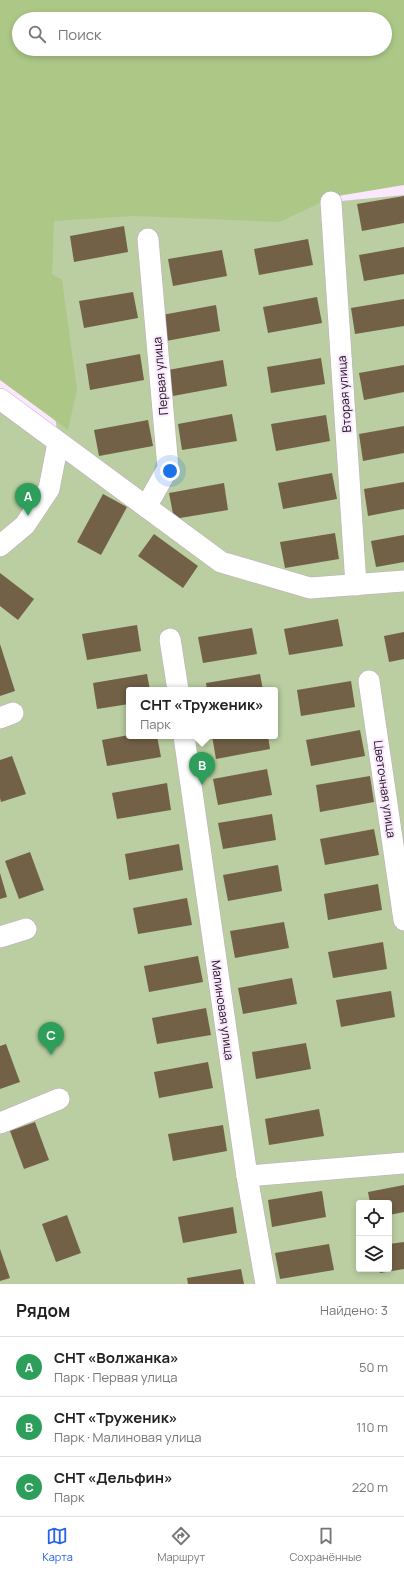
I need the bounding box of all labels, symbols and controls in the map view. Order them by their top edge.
search box [12,12,392,56]
icon: search [26,23,48,45]
text: Поиск [58,24,102,45]
street label: Первая улица [148,336,172,416]
street label: Вторая улица [333,355,355,433]
your location [160,461,180,481]
pin: A [15,483,41,516]
popup [126,687,278,739]
text: СНТ «Труженик» [140,694,264,715]
text: Парк [140,715,171,733]
street label: Цветочная улица [370,739,400,839]
pin: B [189,752,215,785]
street label: Малиновая улица [208,959,238,1061]
pin: C [38,1022,64,1055]
map controls [356,1200,392,1272]
button: locate [356,1200,392,1236]
button: layers [356,1236,392,1272]
text: Рядом [16,1299,70,1322]
text: Найдено: 3 [320,1301,388,1319]
text: СНТ «Волжанка» [54,1347,179,1368]
text: A [25,1358,33,1376]
text: 50 m [359,1358,388,1376]
text: Парк · Первая улица [54,1368,177,1386]
text: СНТ «Труженик» [54,1407,178,1428]
text: B [25,1418,33,1436]
text: 110 m [356,1418,388,1436]
text: Парк · Малиновая улица [54,1428,202,1446]
text: СНТ «Дельфин» [54,1467,173,1488]
text: C [24,1478,34,1496]
text: 220 m [352,1478,388,1496]
text: Парк [54,1488,84,1506]
tab: Карта [42,1525,73,1564]
tab: Маршрут [157,1525,205,1564]
tab: Сохранённые [289,1525,362,1564]

